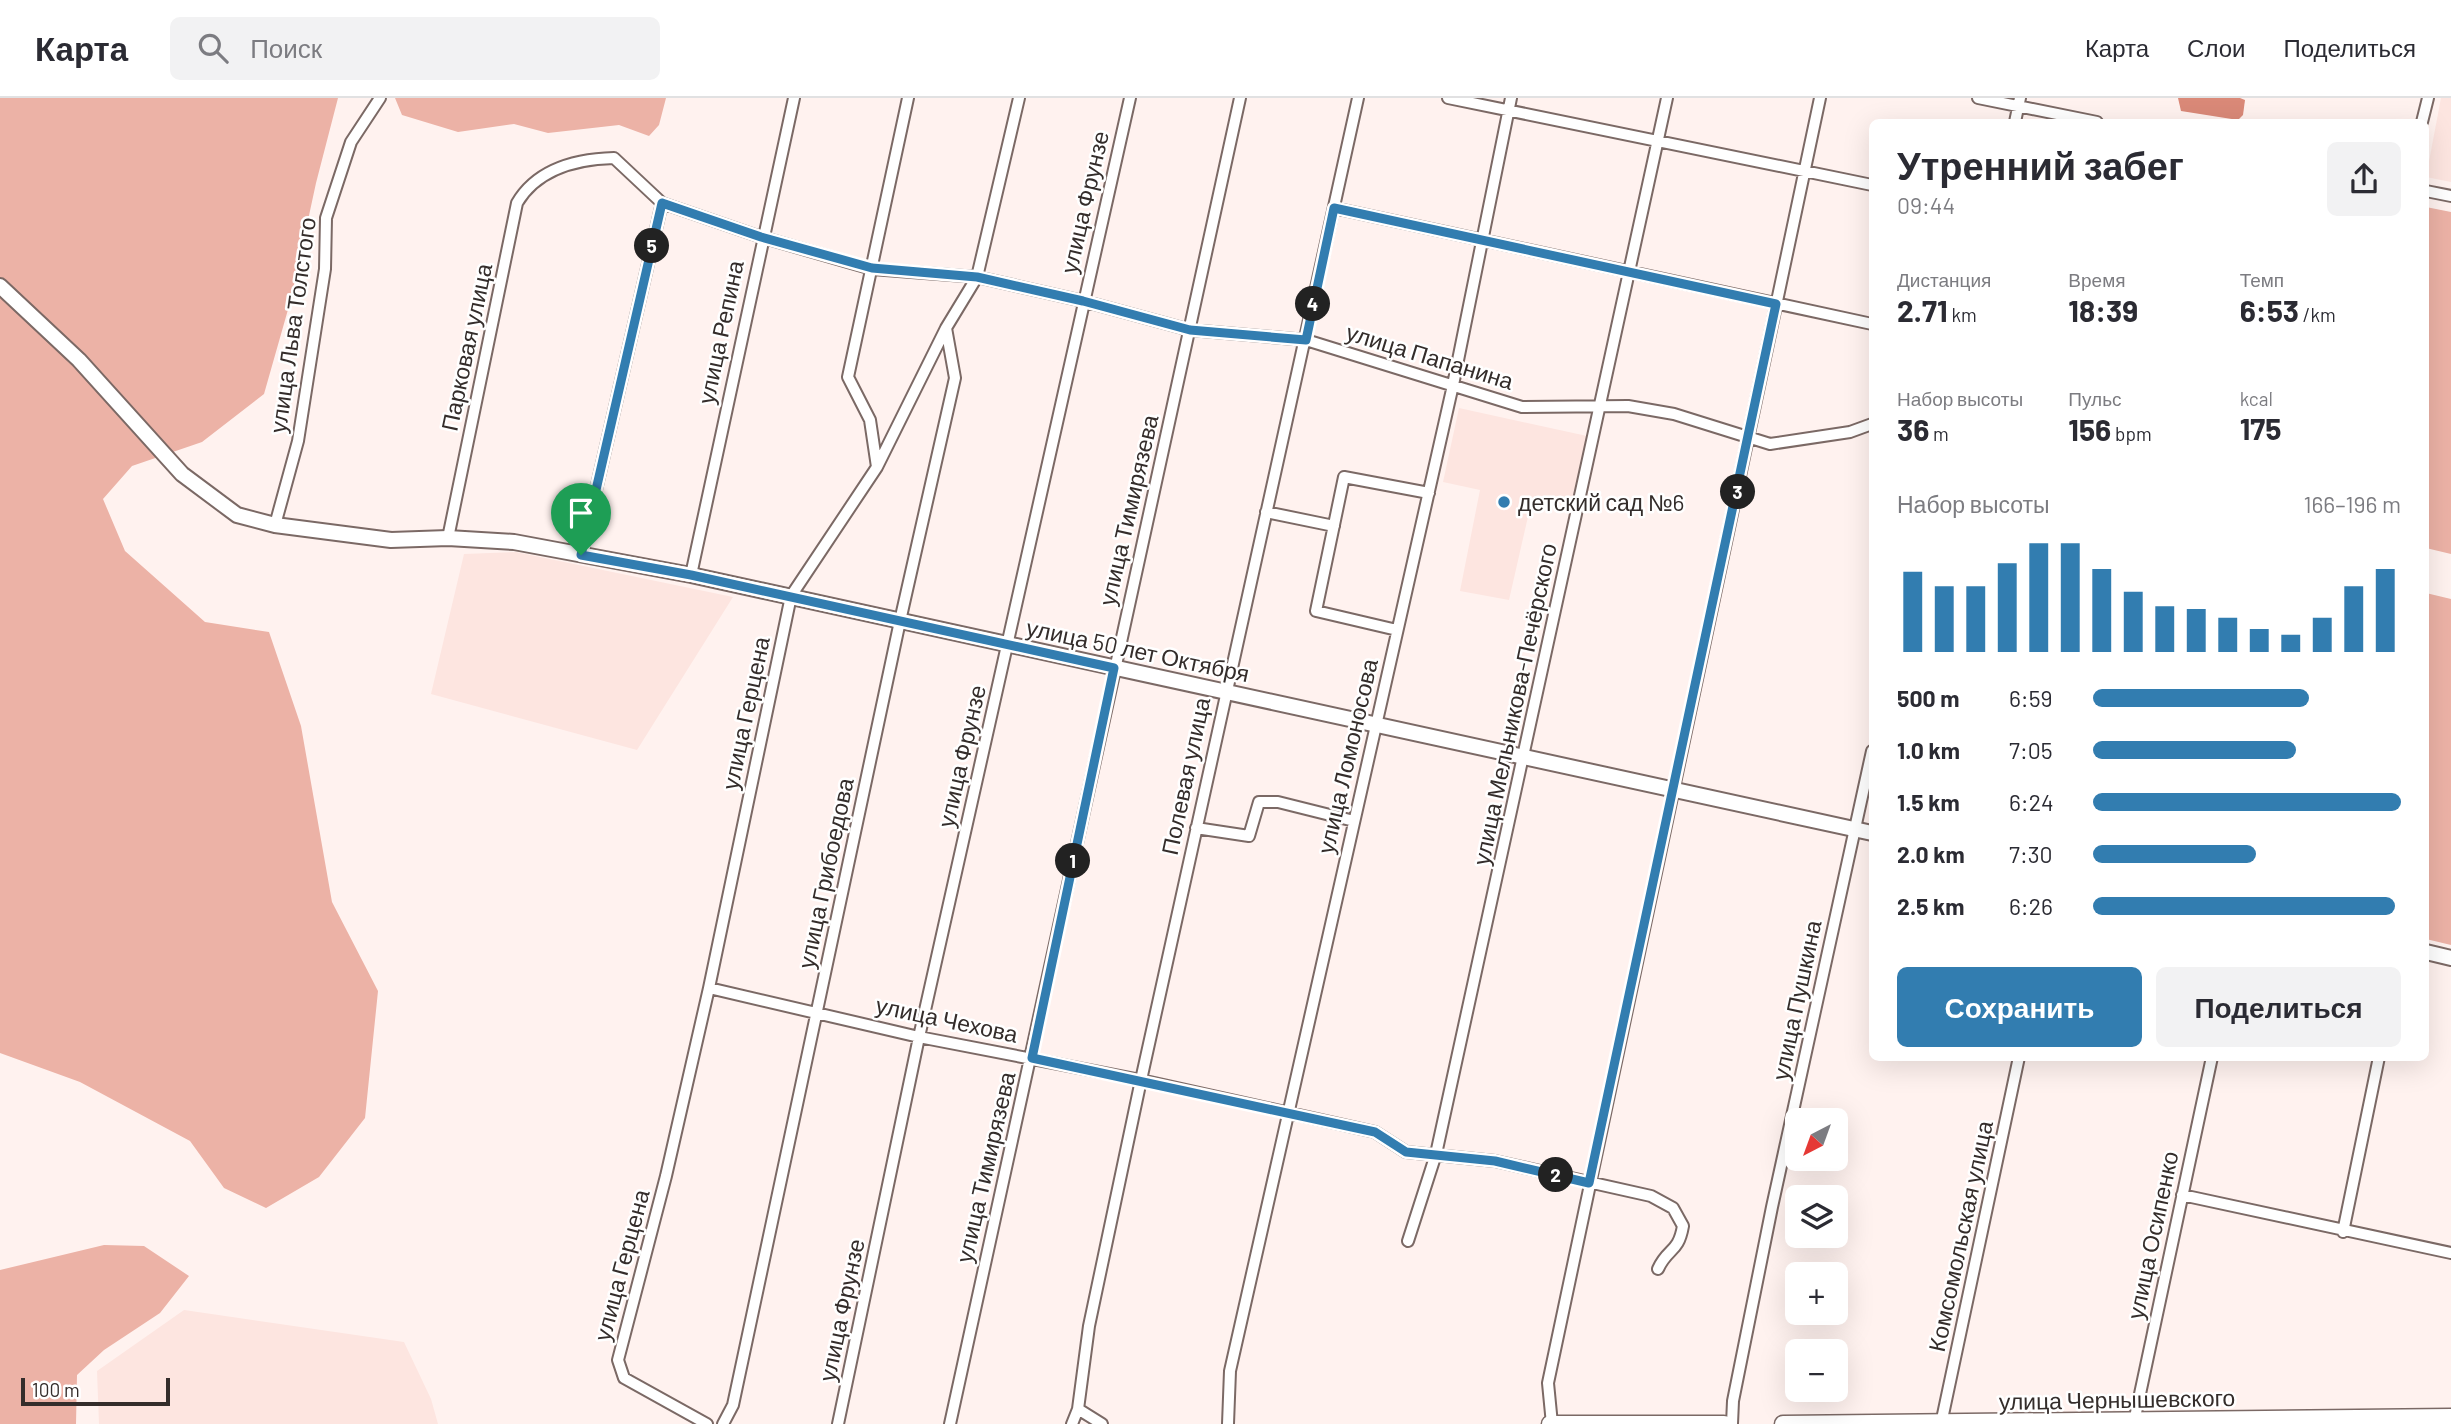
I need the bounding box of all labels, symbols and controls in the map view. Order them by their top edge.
search box [170,17,660,80]
text: Карта [35,28,128,68]
icon: search [194,29,232,67]
text: Поиск [250,32,322,63]
text: Карта [2085,33,2149,62]
text: Слои [2187,33,2245,62]
text: Поделиться [2283,33,2416,62]
street label: улица Фрунзе [1054,128,1114,276]
text: Утренний забег [1897,142,2184,188]
button: share [2327,142,2401,216]
text: 09:44 [1897,191,1955,219]
street label: улица Льва Толстого [263,215,321,435]
pin: 5 [634,228,670,264]
text: 5 [646,234,657,257]
street label: улица Репина [691,258,749,406]
street label: Парковая улица [435,261,497,433]
text: Дистанция [1897,268,1991,291]
text: Время [2068,268,2126,291]
text: Темп [2240,268,2284,291]
pin: 4 [1296,286,1330,322]
text: 4 [1307,292,1318,315]
text: 2.71 [1897,292,1948,328]
text: 18:39 [2068,292,2138,328]
text: 6:53 [2240,292,2299,328]
text: km [1948,303,1977,326]
text: /km [2299,303,2336,326]
street label: улица Папанина [1343,317,1517,395]
text: Набор высоты [1897,387,2023,410]
text: Пульс [2068,387,2122,410]
text: kcal [2240,387,2273,410]
text: 175 [2240,410,2281,446]
text: 36 [1897,411,1929,447]
text: 156 [2068,411,2111,447]
street label: улица Тимирязева [1092,412,1164,608]
text: m [1929,422,1949,445]
text: bpm [2111,422,2152,445]
pin: 3 [1720,474,1756,510]
text: 3 [1732,480,1743,503]
pin [551,483,611,555]
place label: детский сад №6 [1518,488,1684,516]
text: Набор высоты [1897,490,2050,518]
text: 166–196 m [2303,490,2401,518]
icon: arrive [562,494,600,532]
marker: детский сад №6 [1496,494,1512,510]
street label: улица Мельникова-Печёрского [1466,540,1562,868]
street label: улица 50 лет Октября [1024,613,1252,687]
street label: улица Герцена [715,634,775,792]
street label: улица Ломоносова [1311,656,1383,856]
street label: улица Фрунзе [931,682,991,830]
text: 500 m [1897,684,1959,712]
text: 6:59 [2009,684,2052,712]
street label: Полевая улица [1155,695,1215,857]
text: 1.0 km [1897,736,1960,764]
text: 7:05 [2009,736,2053,764]
street label: улица Грибоедова [791,775,859,971]
text: 1.5 km [1897,788,1960,816]
text: 6:24 [2009,788,2054,816]
text: 2.0 km [1897,840,1965,868]
text: 7:30 [2009,840,2053,868]
pin: 1 [1056,844,1090,878]
text: 1 [1069,849,1076,872]
text: 2.5 km [1897,892,1965,920]
text: 6:26 [2009,892,2053,920]
street label: улица Пушкина [1765,917,1827,1082]
button: Сохранить [1897,967,2142,1047]
button: Поделиться [2156,967,2401,1047]
street label: улица Чехова [874,990,1021,1048]
street label: улица Тимирязева [949,1069,1021,1265]
north arrow [1785,1108,1848,1171]
map controls [1785,1108,1848,1402]
street label: Комсомольская улица [1922,1118,1998,1354]
street label: улица Осипенко [2121,1148,2183,1322]
pin: 2 [1538,1158,1574,1192]
text: 2 [1550,1163,1561,1186]
button: layers [1785,1185,1848,1248]
street label: улица Герцена [587,1186,655,1344]
street label: улица Фрунзе [812,1236,870,1384]
button: + [1785,1262,1848,1325]
button: − [1785,1339,1848,1402]
scale bar [21,1375,170,1407]
text: 100 m [32,1378,80,1401]
street label: улица Чернышевского [1999,1383,2235,1415]

